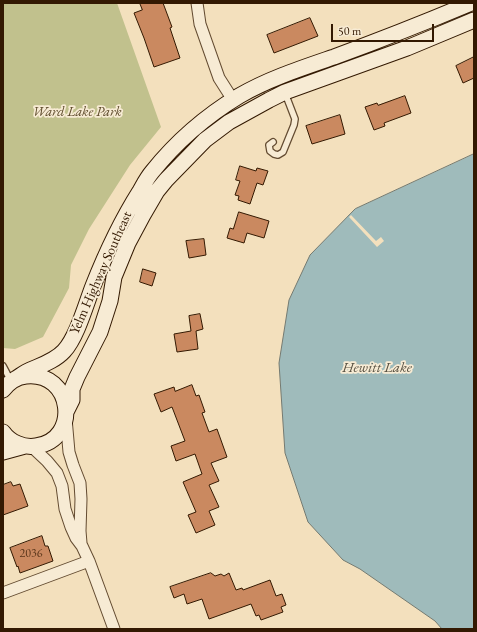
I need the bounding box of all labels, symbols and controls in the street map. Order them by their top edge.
scale bar [333,16,436,42]
text: 50 m [338,23,361,39]
park label: Ward Lake Park [32,104,122,120]
street label: Yelm Highway Southeast [66,209,136,337]
water label: Hewitt Lake [342,359,412,377]
house number: 2036 [19,547,43,561]

